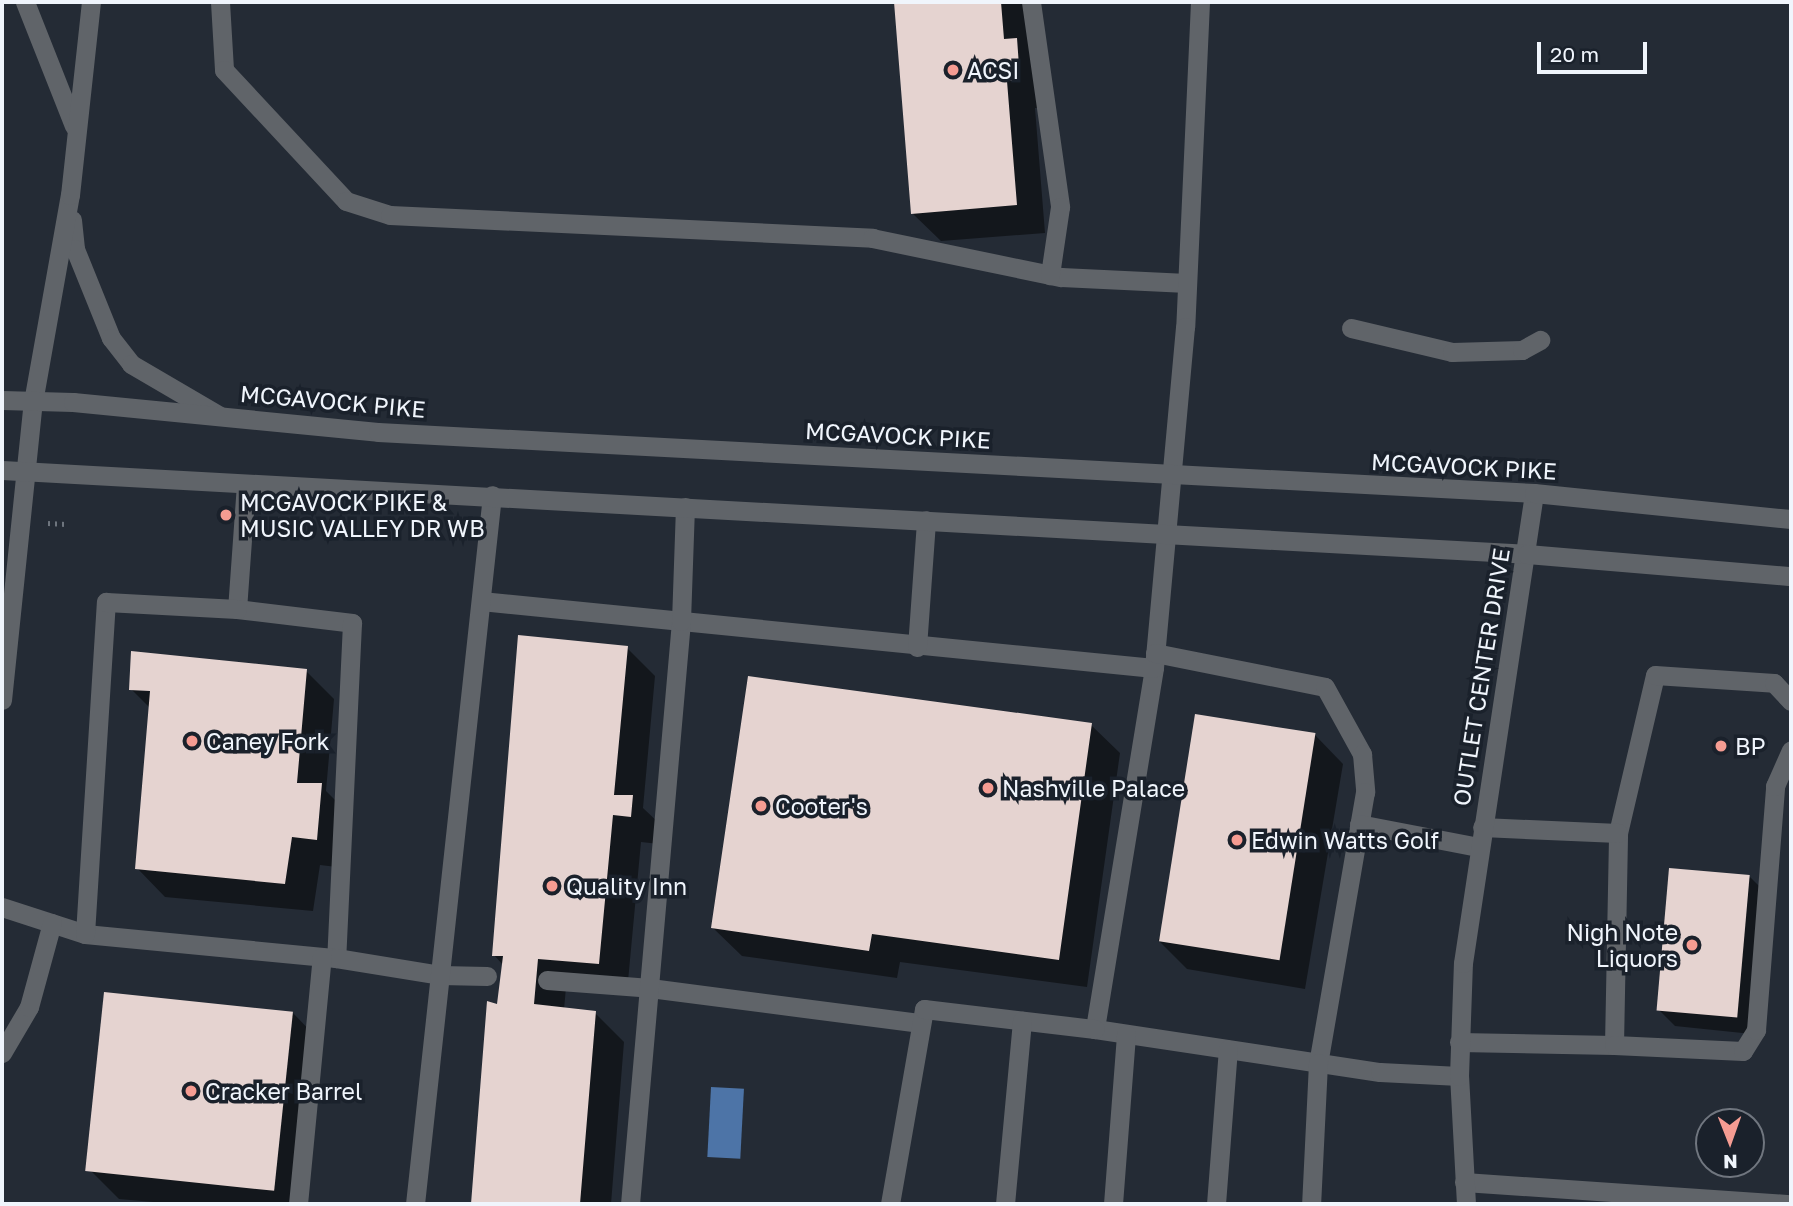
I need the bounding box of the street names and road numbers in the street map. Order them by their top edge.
street label: MCGAVOCK PIKE [239,379,427,423]
street label: MCGAVOCK PIKE [804,416,992,454]
street label: MCGAVOCK PIKE [1370,447,1558,485]
street label: OUTLET CENTER DRIVE [1447,546,1515,808]

